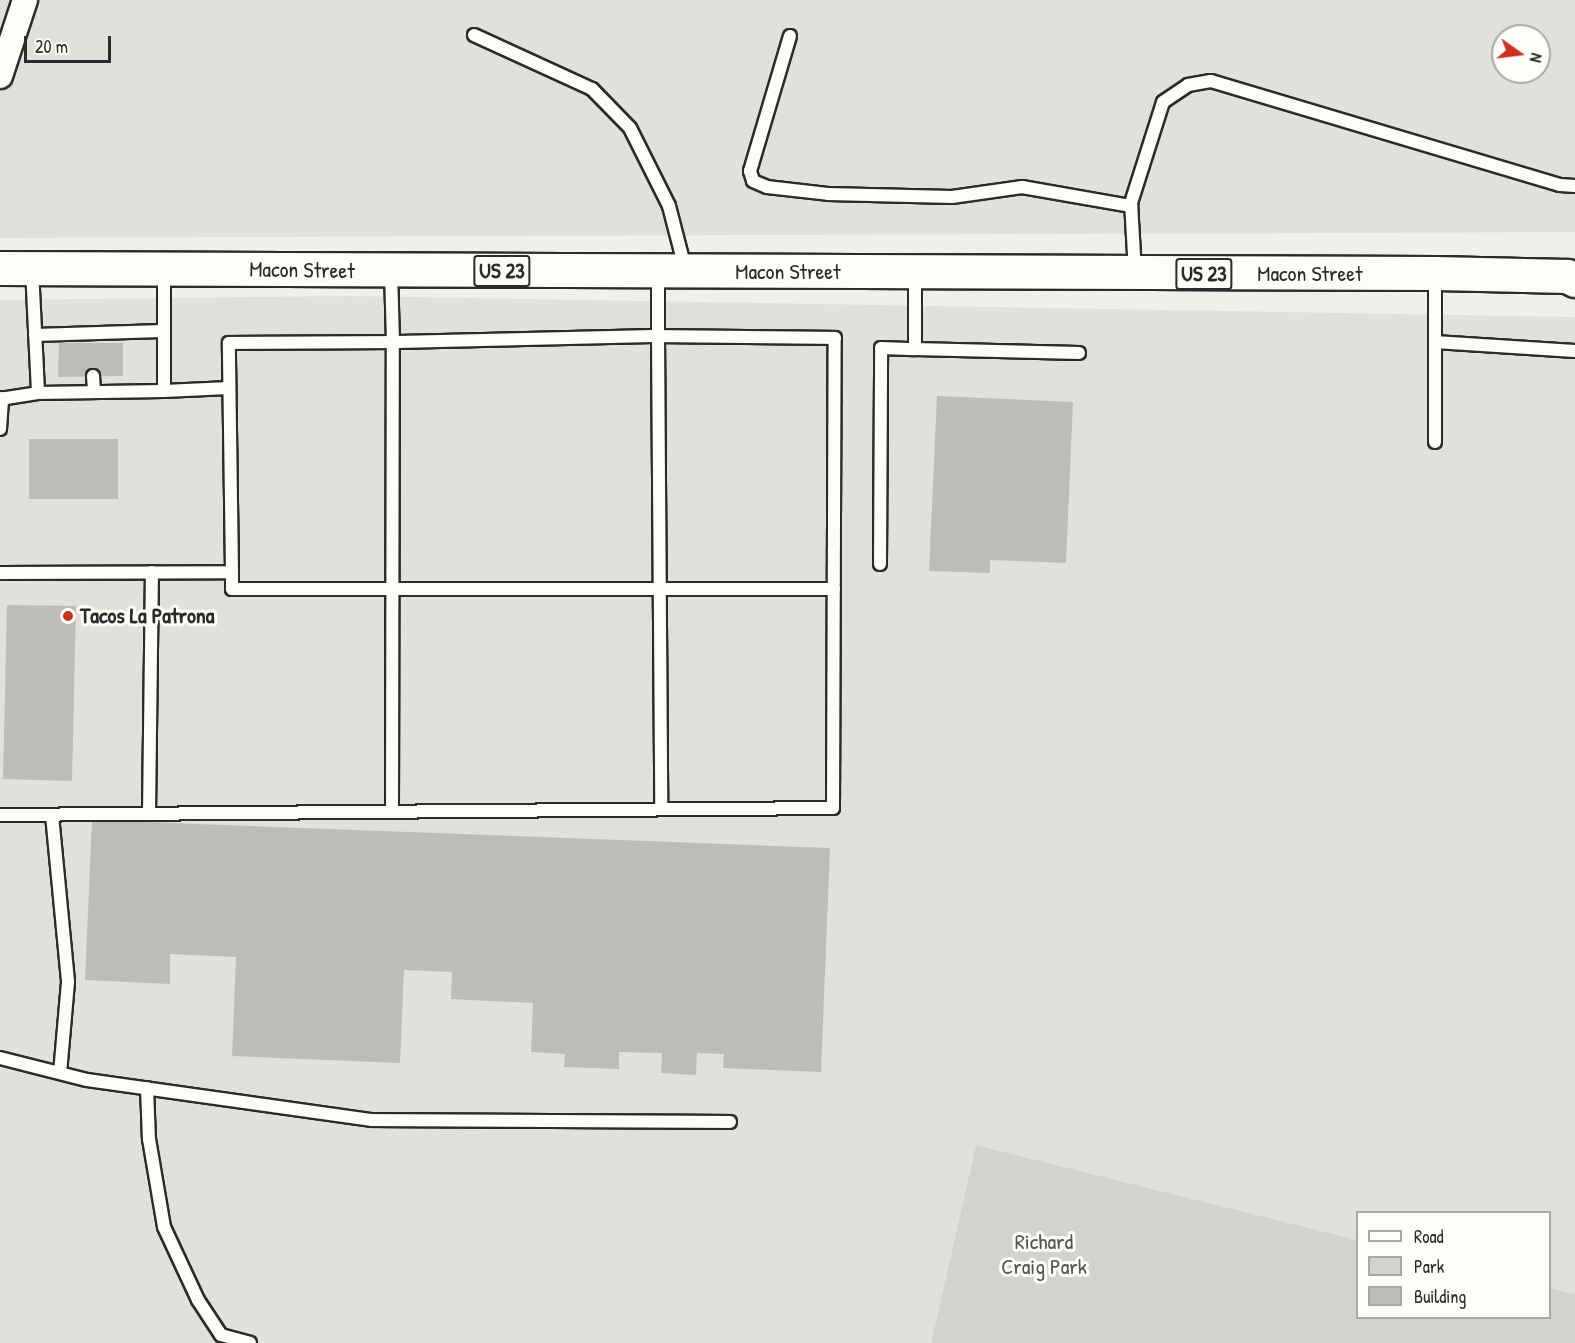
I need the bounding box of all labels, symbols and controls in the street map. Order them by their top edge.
scale bar [27,24,114,62]
north arrow [1491,24,1551,84]
text: 20 m [35,34,68,59]
text: N [1525,51,1548,65]
road number: US 23 [472,253,532,289]
street label: Macon Street [249,256,355,284]
road number: US 23 [1174,256,1234,292]
street label: Macon Street [735,259,841,285]
street label: Macon Street [1257,261,1363,287]
place label: Tacos La Patrona [80,603,214,629]
marker: Tacos La Patrona [61,609,75,623]
legend [1356,1211,1551,1319]
text: Road [1414,1224,1444,1249]
park label: Richard Craig Park [1001,1228,1087,1280]
text: Park [1414,1254,1444,1279]
text: Building [1414,1284,1466,1309]

